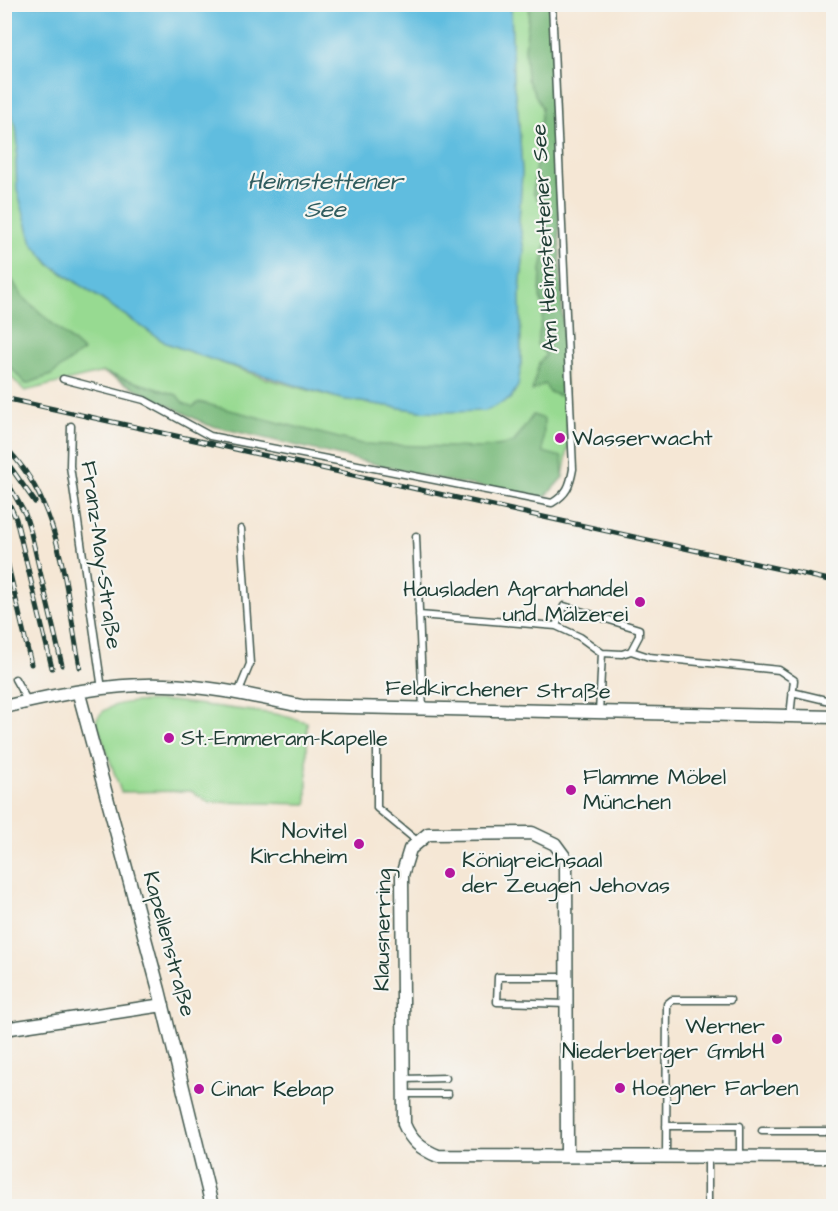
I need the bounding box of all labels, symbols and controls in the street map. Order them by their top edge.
street label: Am Heimstettener See [524,123,566,353]
water label: Heimstettener See [247,165,405,227]
place label: Wasserwacht [572,423,713,454]
marker: Wasserwacht [553,431,567,445]
street label: Franz-May-Straße [71,459,130,651]
place label: Hausladen Agrarhandel und Mälzerei [403,574,628,630]
marker: Hausladen Agrarhandel und Mälzerei [633,595,647,609]
street label: Feldkirchener Straße [385,673,611,707]
place label: St.-Emmeram-Kapelle [181,723,388,754]
marker: St.-Emmeram-Kapelle [162,731,176,745]
place label: Flamme Möbel München [583,762,726,818]
marker: Flamme Möbel München [564,783,578,797]
place label: Novitel Kirchheim [250,816,347,872]
marker: Novitel Kirchheim [352,837,366,851]
place label: Königreichsaal der Zeugen Jehovas [462,845,670,902]
marker: Königreichsaal der Zeugen Jehovas [443,866,457,880]
street label: Kapellenstraße [135,868,203,1020]
street label: Klausnerring [366,868,401,992]
place label: Werner Niederberger GmbH [562,1011,765,1068]
marker: Werner Niederberger GmbH [770,1032,784,1046]
place label: Hoegner Farben [632,1073,799,1105]
place label: Cinar Kebap [211,1074,334,1105]
marker: Hoegner Farben [613,1081,627,1095]
marker: Cinar Kebap [192,1082,206,1096]

